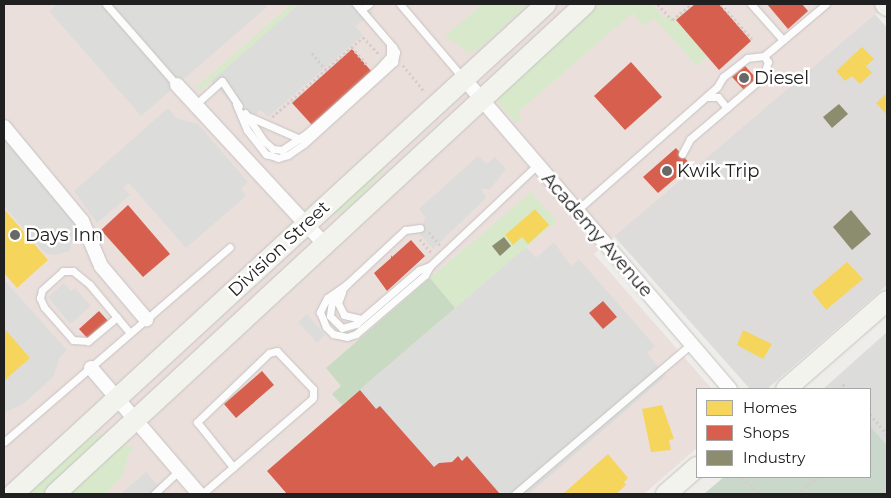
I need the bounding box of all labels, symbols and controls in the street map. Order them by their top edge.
place label: Diesel [754,67,809,89]
marker: Diesel [738,72,750,84]
place label: Kwik Trip [677,160,759,182]
marker: Kwik Trip [661,165,673,177]
street label: Academy Avenue [537,168,657,302]
street label: Division Street [224,197,334,301]
place label: Days Inn [25,224,103,246]
marker: Days Inn [9,229,21,241]
legend [696,388,871,478]
text: Homes [743,398,797,417]
text: Shops [743,423,789,442]
text: Industry [743,448,805,467]

